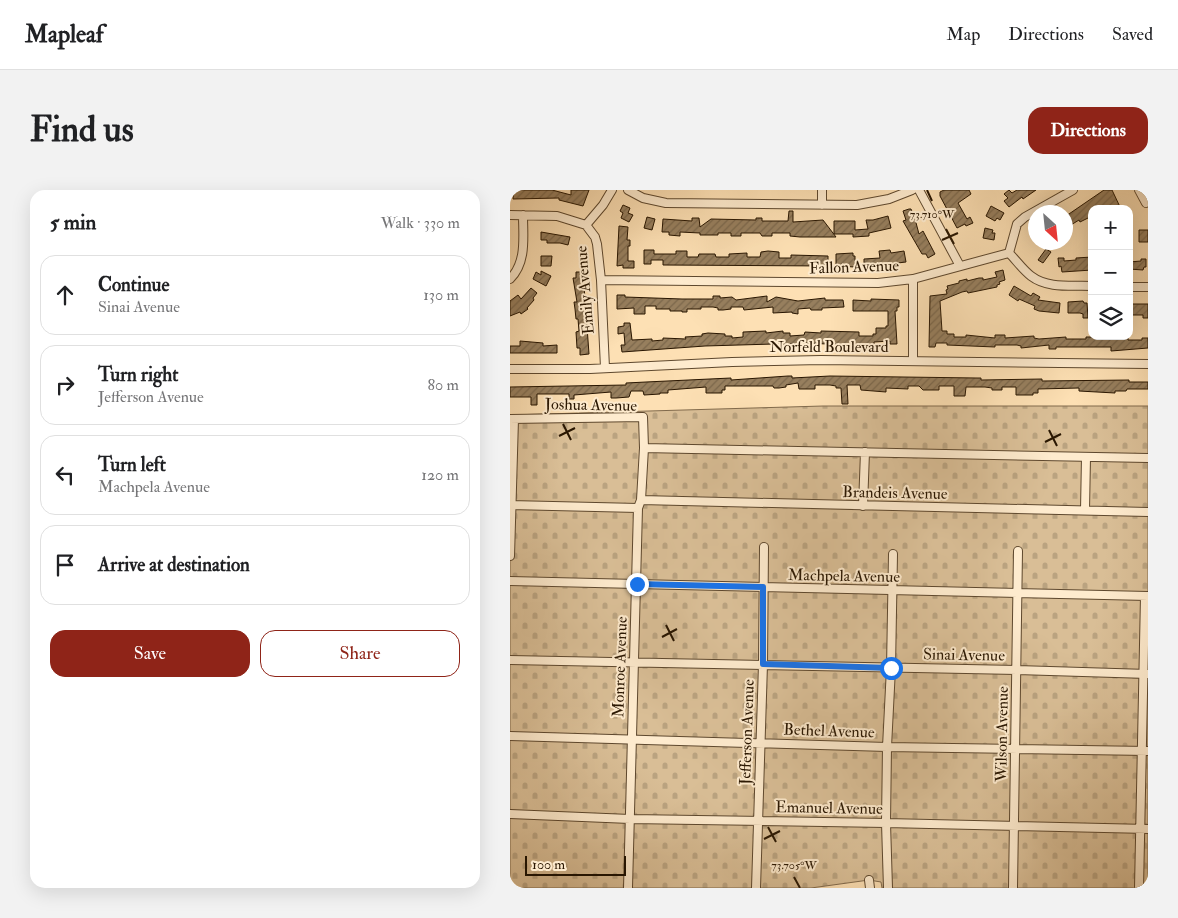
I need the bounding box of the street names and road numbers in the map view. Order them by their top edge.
street label: Emily Avenue [571,245,599,335]
street label: Fallon Avenue [809,255,900,279]
street label: Norfeld Boulevard [769,337,889,357]
street label: Joshua Avenue [544,394,638,417]
street label: Brandeis Avenue [842,482,948,504]
street label: Machpela Avenue [788,565,900,588]
street label: Monroe Avenue [608,616,632,718]
street label: Sinai Avenue [923,644,1005,666]
street label: Jefferson Avenue [735,678,760,786]
street label: Wilson Avenue [991,686,1013,783]
street label: Bethel Avenue [783,719,875,743]
street label: Emanuel Avenue [775,797,883,819]

